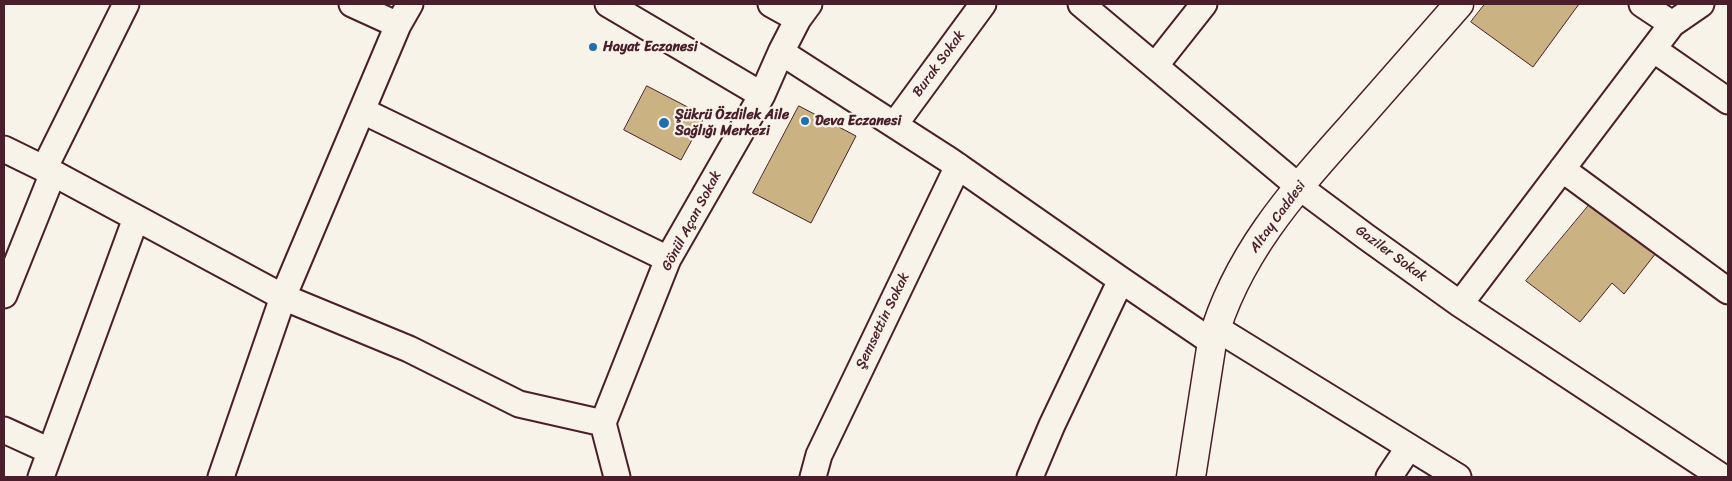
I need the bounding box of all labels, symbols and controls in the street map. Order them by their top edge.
street label: Burak Sokak [909,28,969,100]
place label: Hayat Eczanesi [603,39,698,55]
marker: Hayat Eczanesi [587,41,599,53]
place label: Şükrü Özdilek Aile Sağlığı Merkezi [675,107,789,140]
place label: Deva Eczanesi [815,113,901,129]
marker: Deva Eczanesi [799,115,811,127]
marker: Şükrü Özdilek Aile Sağlığı Merkezi [657,116,671,130]
street label: Gönül Açan Sokak [659,168,725,274]
street label: Altay Caddesi [1246,178,1310,256]
street label: Gaziler Sokak [1352,222,1430,286]
street label: Şemsettin Sokak [852,270,914,372]

